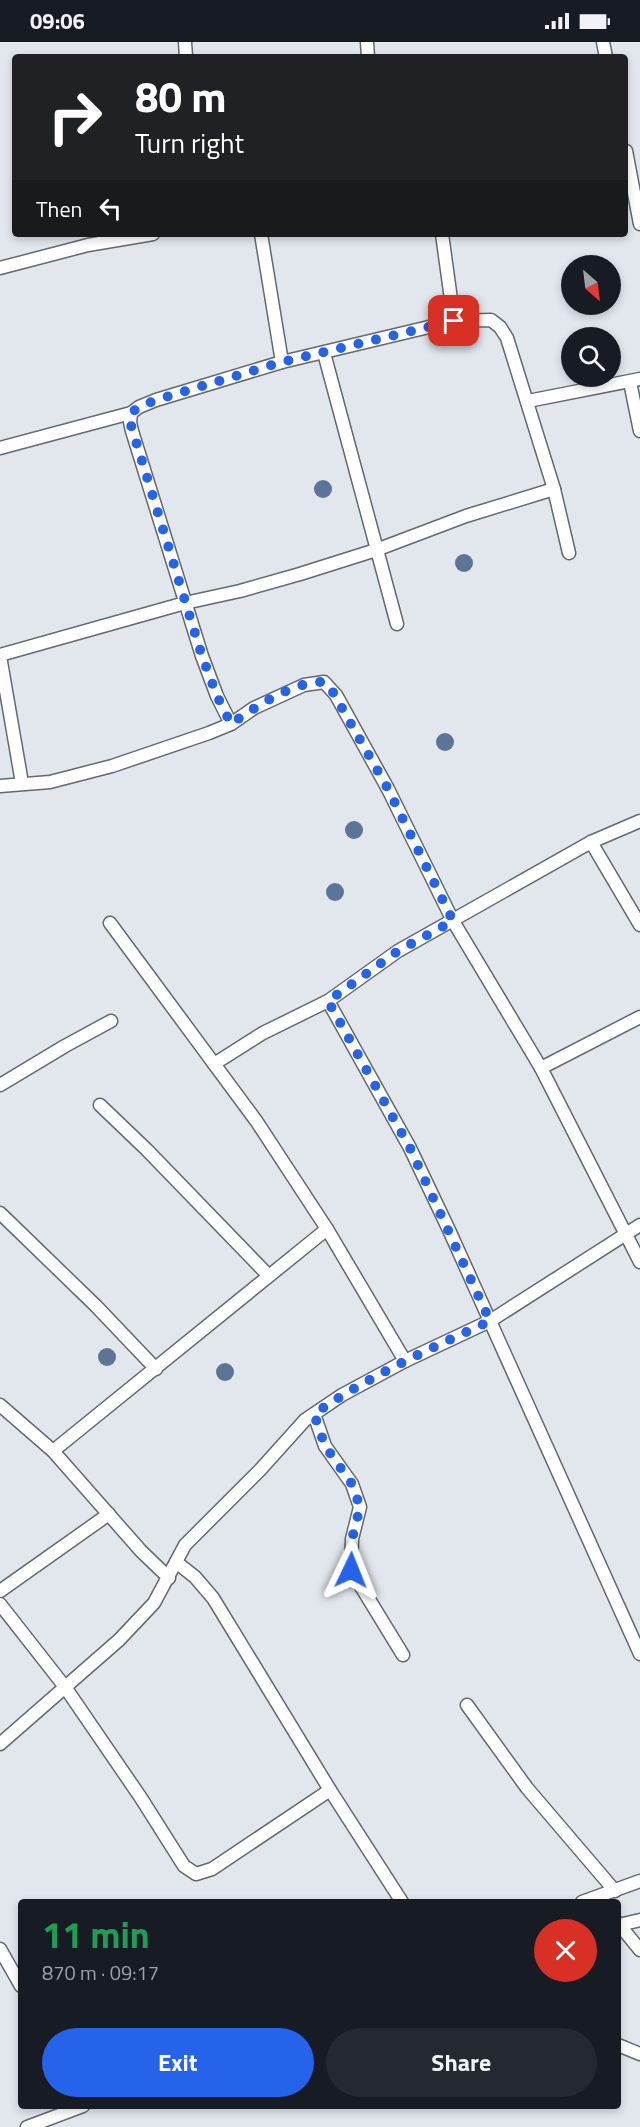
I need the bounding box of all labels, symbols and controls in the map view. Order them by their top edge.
text: 09:06 [30,4,85,38]
text: 80 m [135,64,227,128]
icon: right [36,78,114,156]
text: Turn right [135,122,244,163]
text: Then [36,192,82,226]
icon: left [94,192,127,225]
north arrow [561,255,621,315]
map controls [561,255,621,387]
pin [428,295,479,346]
icon: arrive [437,304,470,337]
button: search [561,327,621,387]
position arrow [319,1538,383,1602]
text: 11 min [42,1907,150,1962]
button: close [534,1919,597,1982]
text: 870 m · 09:17 [42,1957,159,1988]
button: Exit [42,2028,314,2097]
button: Share [326,2028,597,2097]

